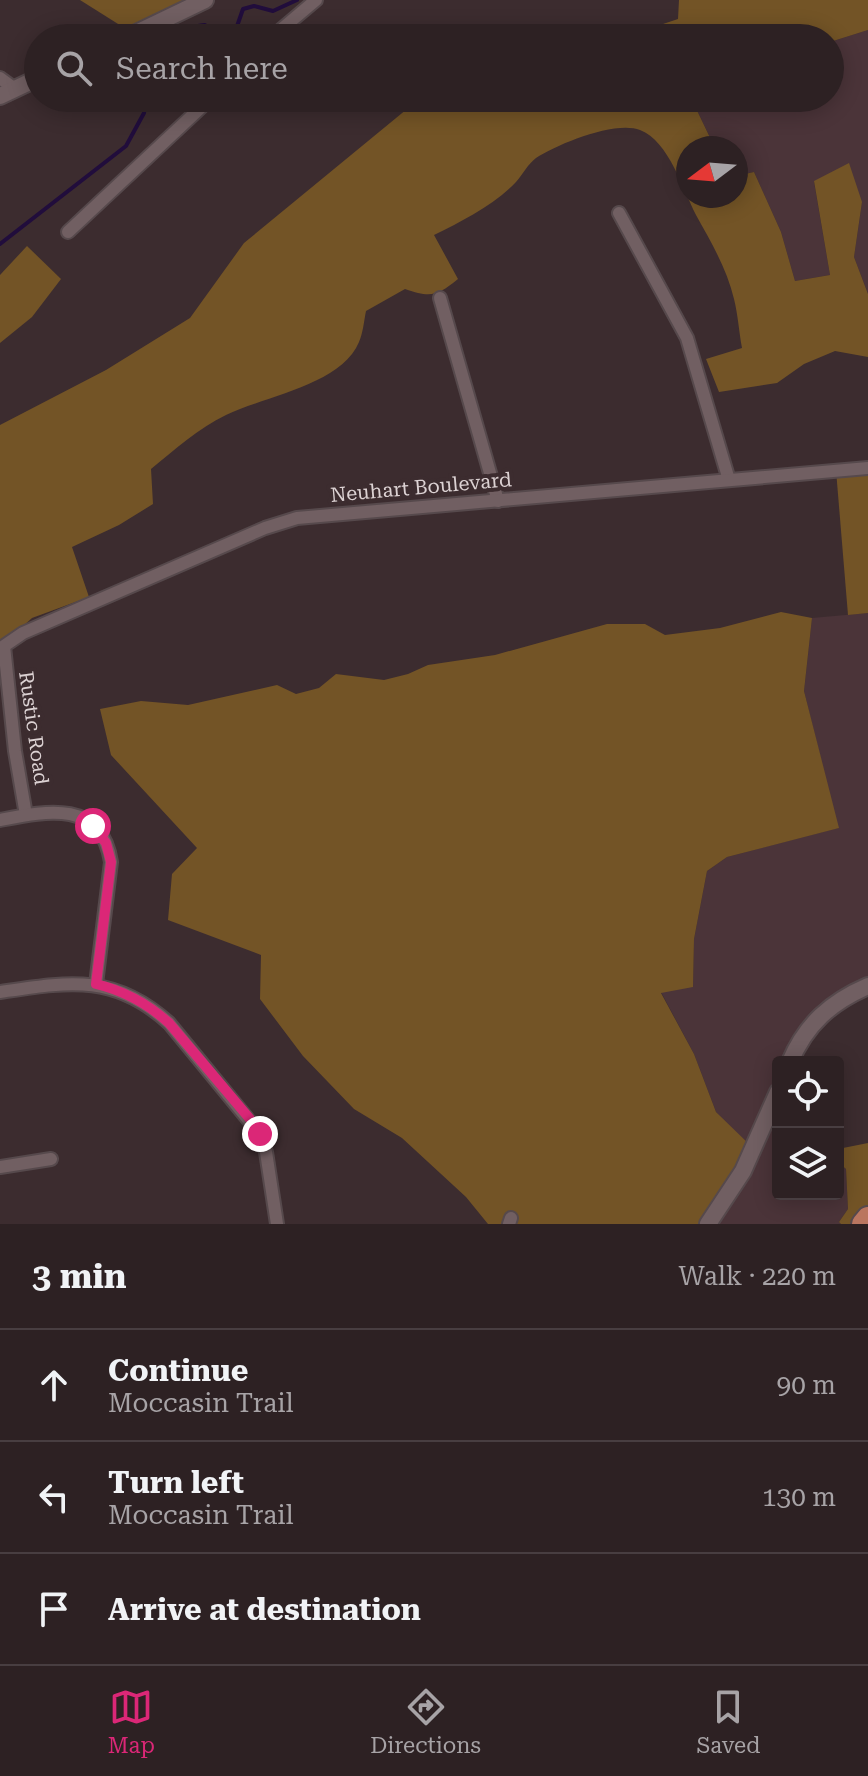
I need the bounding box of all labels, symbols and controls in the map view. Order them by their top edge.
search box [24,24,844,112]
icon: search [52,46,96,90]
text: Search here [116,51,288,86]
north arrow [676,136,748,208]
street label: Neuhart Boulevard [329,467,513,507]
street label: Rustic Road [14,670,54,787]
route start [75,808,111,844]
map controls [772,1056,844,1200]
button: locate [772,1056,844,1128]
route end [242,1116,278,1152]
button: layers [772,1128,844,1200]
text: 3 min [32,1256,127,1296]
text: Walk · 220 m [678,1261,836,1291]
text: Continue [108,1353,248,1388]
icon: ahead [32,1363,76,1407]
text: 90 m [777,1370,836,1400]
text: Moccasin Trail [108,1388,294,1418]
text: Turn left [108,1465,244,1500]
icon: left [32,1475,76,1519]
text: 130 m [762,1482,836,1512]
text: Moccasin Trail [108,1500,294,1530]
icon: arrive [32,1587,76,1631]
text: Arrive at destination [108,1592,421,1627]
tab: Map [108,1685,155,1758]
tab: Directions [370,1685,481,1758]
tab: Saved [696,1685,760,1758]

